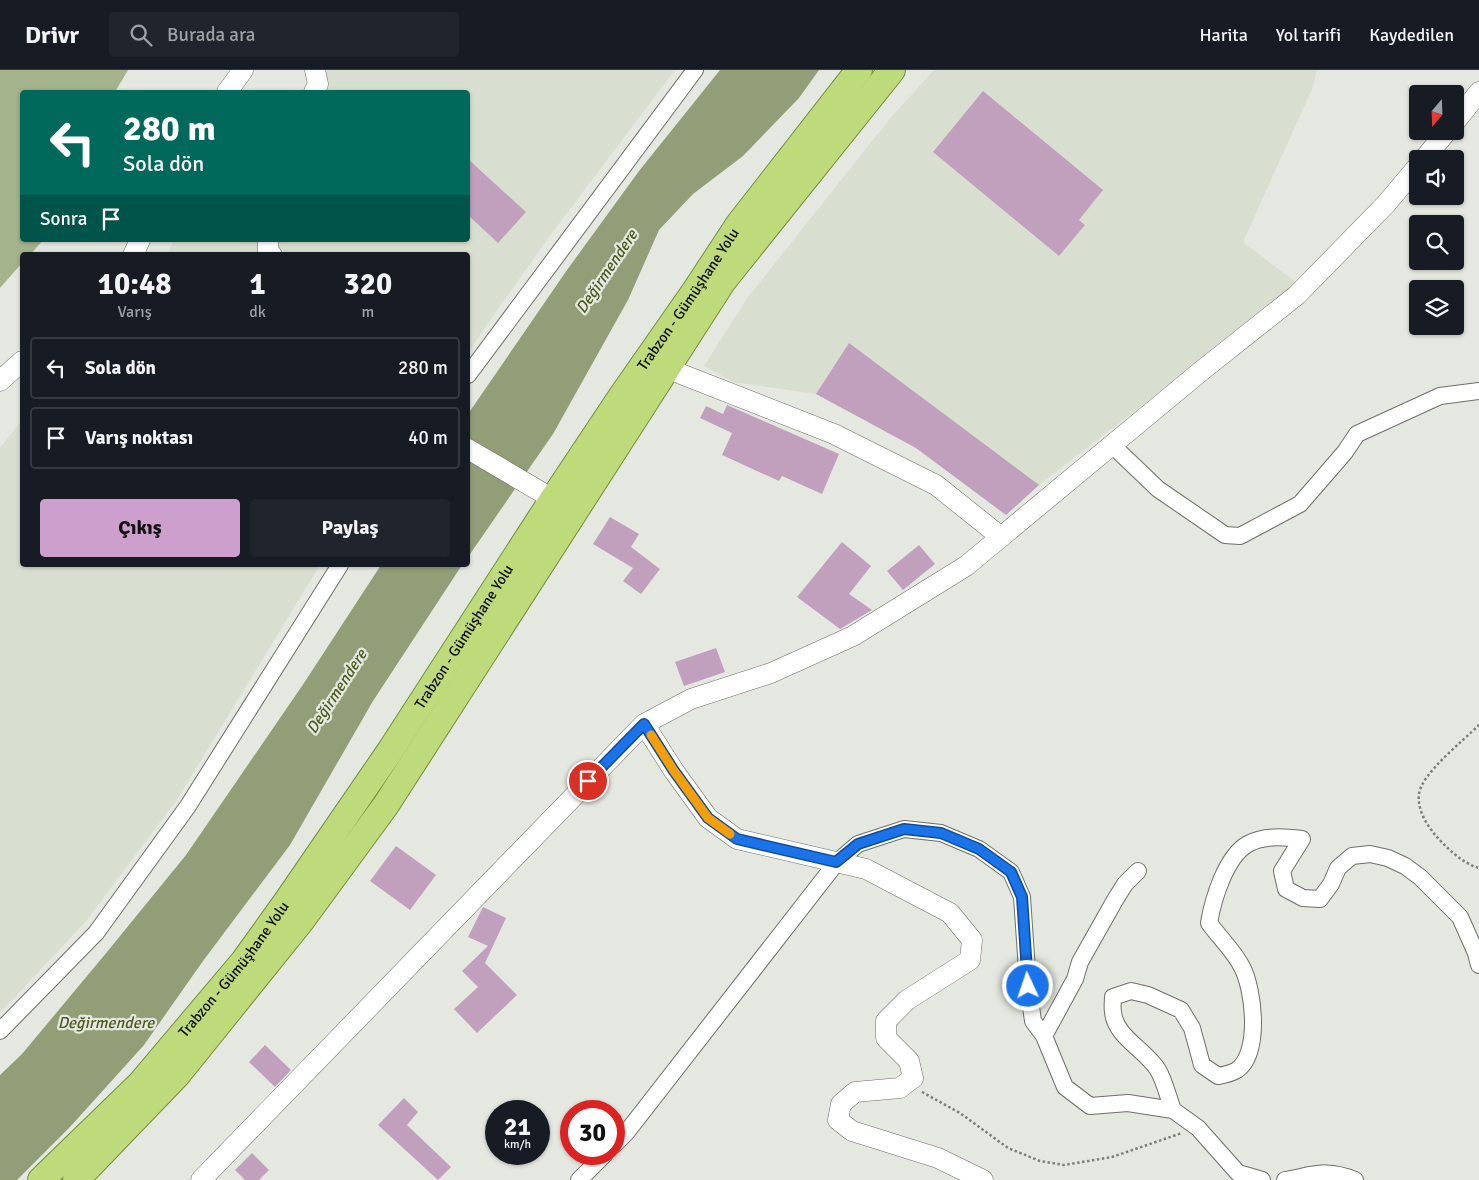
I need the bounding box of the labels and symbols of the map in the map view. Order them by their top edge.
north arrow [1409,85,1464,140]
water label: Değirmendere [572,225,643,317]
street label: Trabzon - Gümüşhane Yolu [633,225,743,374]
street label: Trabzon - Gümüşhane Yolu [411,561,517,712]
water label: Değirmendere [302,645,372,738]
pin [567,760,609,802]
street label: Trabzon - Gümüşhane Yolu [175,898,293,1041]
position arrow [1001,959,1053,1011]
water label: Değirmendere [58,1013,155,1033]
speed limit sign: 30 [560,1100,625,1165]

